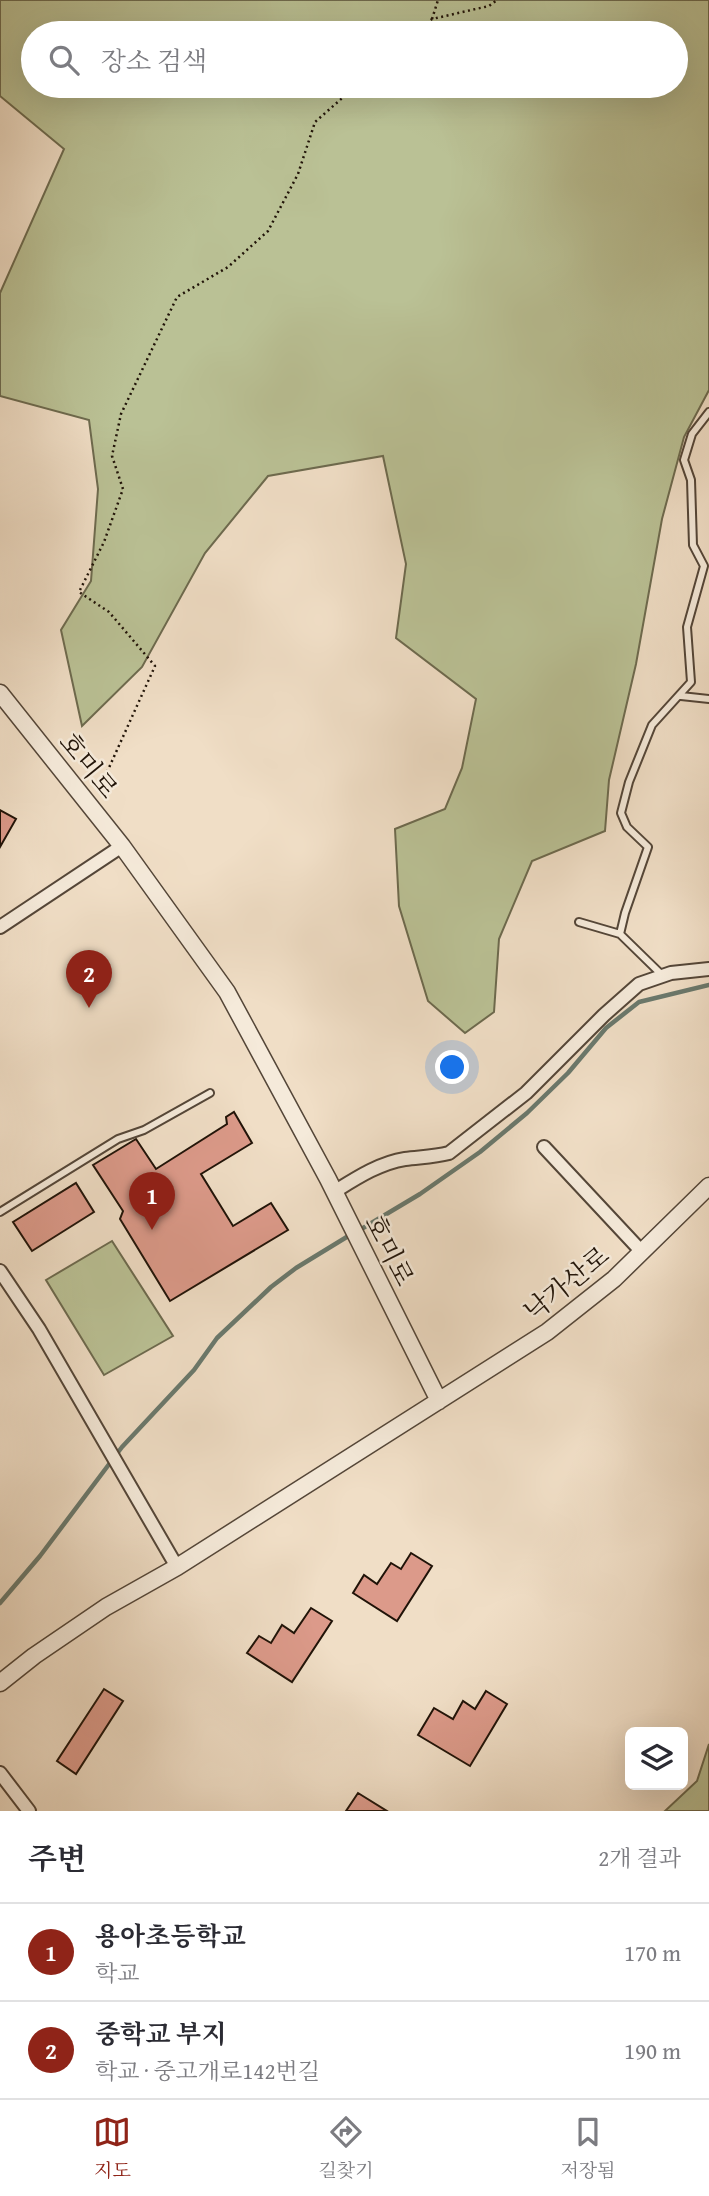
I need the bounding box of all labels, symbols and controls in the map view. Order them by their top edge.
search box [21,21,688,98]
icon: search [45,41,83,79]
text: 장소 검색 [101,41,207,80]
street label: 호미로 [50,723,128,807]
pin: 2 [66,950,112,1008]
your location [435,1050,469,1084]
pin: 1 [129,1172,175,1230]
street label: 호미로 [356,1208,424,1292]
street label: 낙가산로 [515,1236,617,1330]
map controls [625,1727,688,1790]
button: layers [625,1727,688,1790]
text: 주변 [28,1836,86,1880]
text: 2개 결과 [598,1841,681,1874]
text: 용아초등학교 [95,1916,246,1955]
text: 1 [45,1936,57,1969]
text: 170 m [624,1936,681,1969]
text: 학교 [95,1956,139,1989]
text: 중학교 부지 [95,2014,226,2053]
text: 2 [45,2034,57,2067]
text: 190 m [624,2034,681,2067]
text: 학교 · 중고개로142번길 [95,2054,320,2087]
tab: 지도 [93,2113,131,2184]
tab: 길찾기 [318,2113,373,2184]
tab: 저장됨 [560,2113,616,2184]

